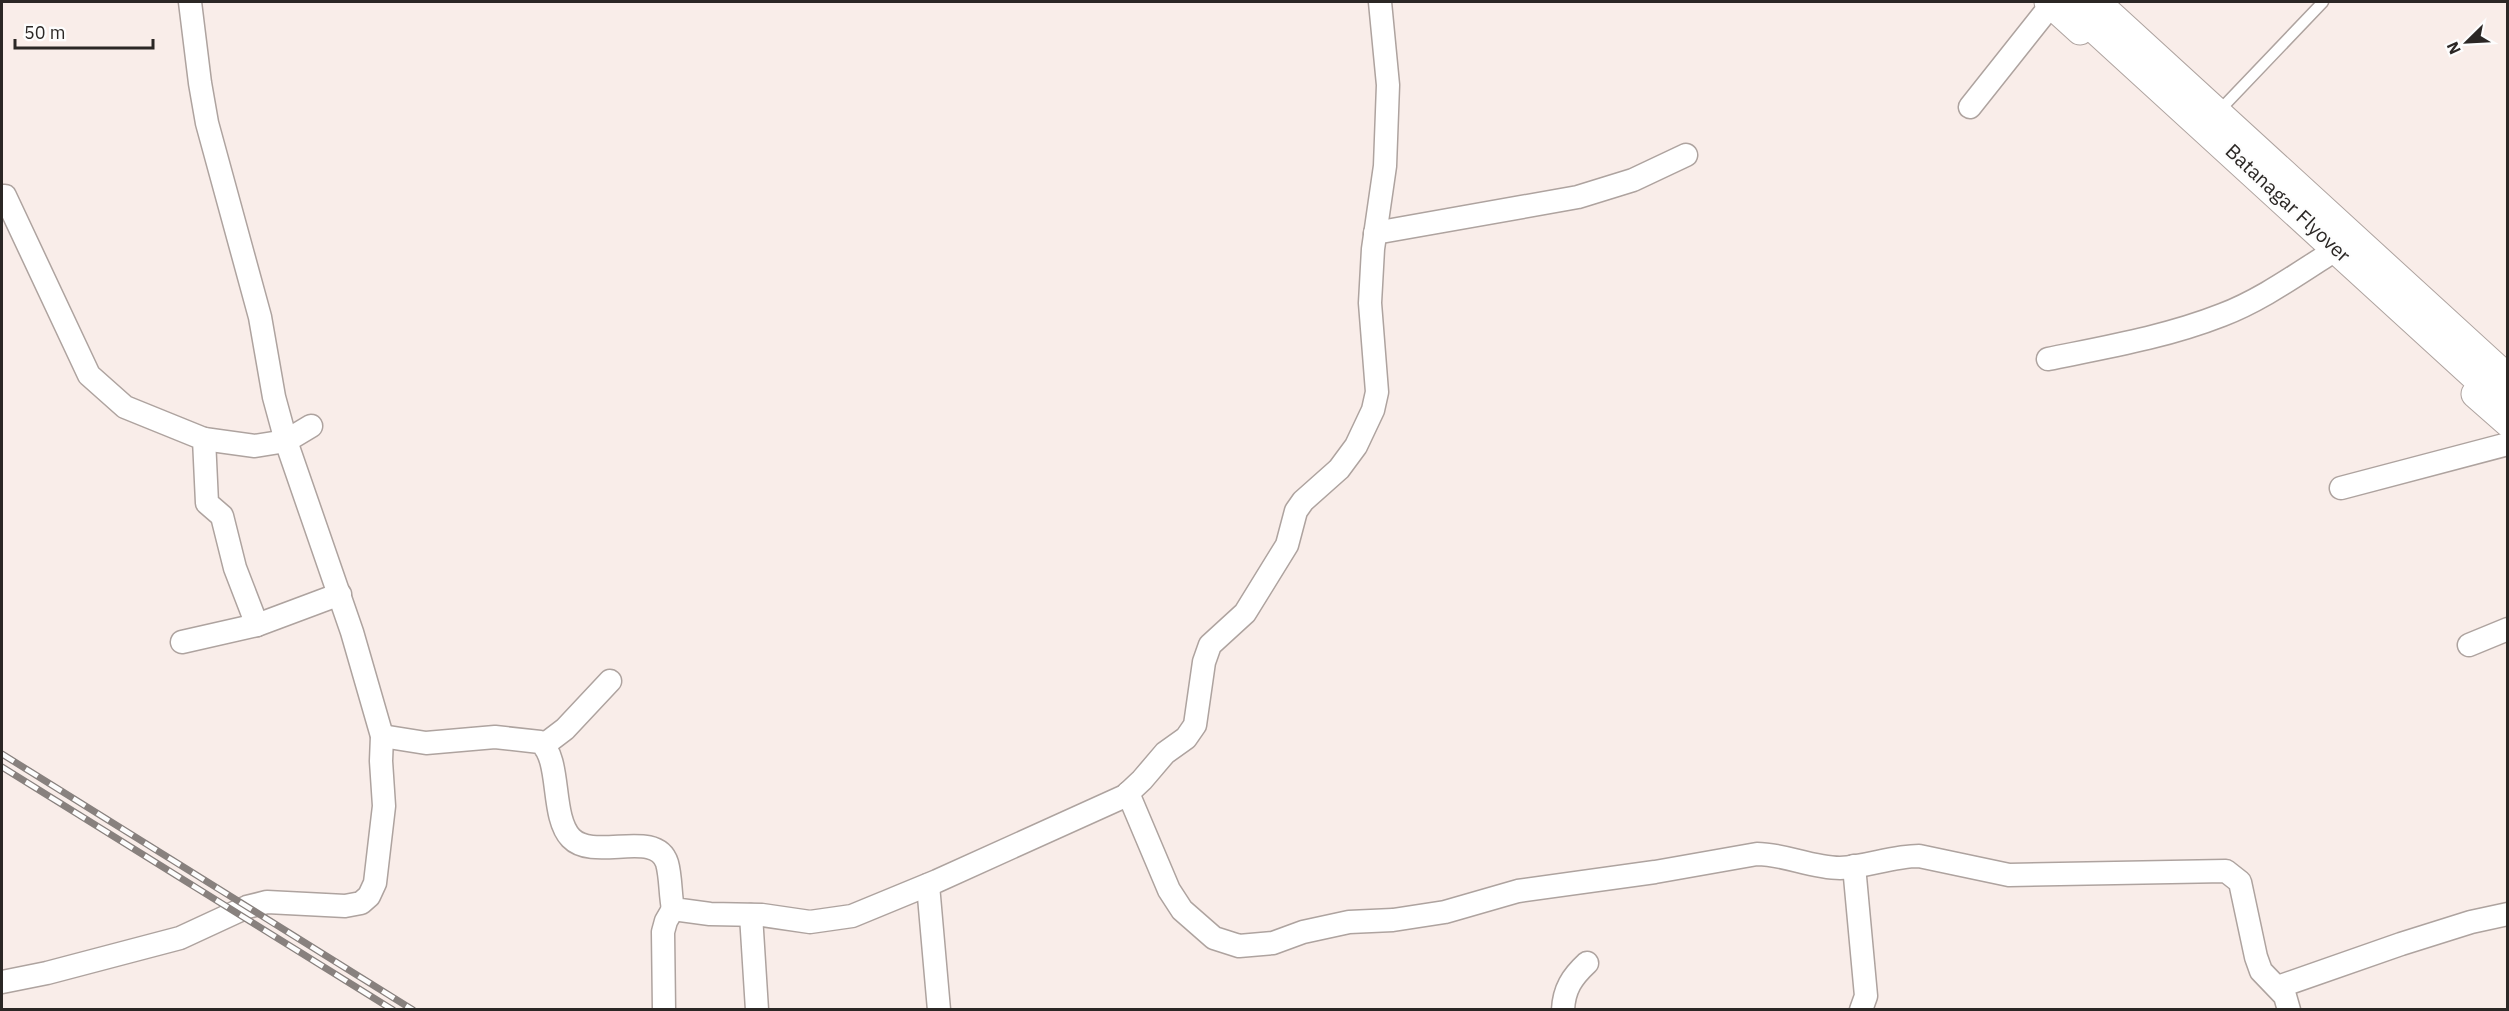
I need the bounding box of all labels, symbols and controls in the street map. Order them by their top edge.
scale bar [15,12,153,50]
north arrow [2437,12,2497,72]
text: 50 m [24,21,66,44]
text: N [2442,39,2465,57]
street label: Batanagar Flyover [2220,137,2357,268]

